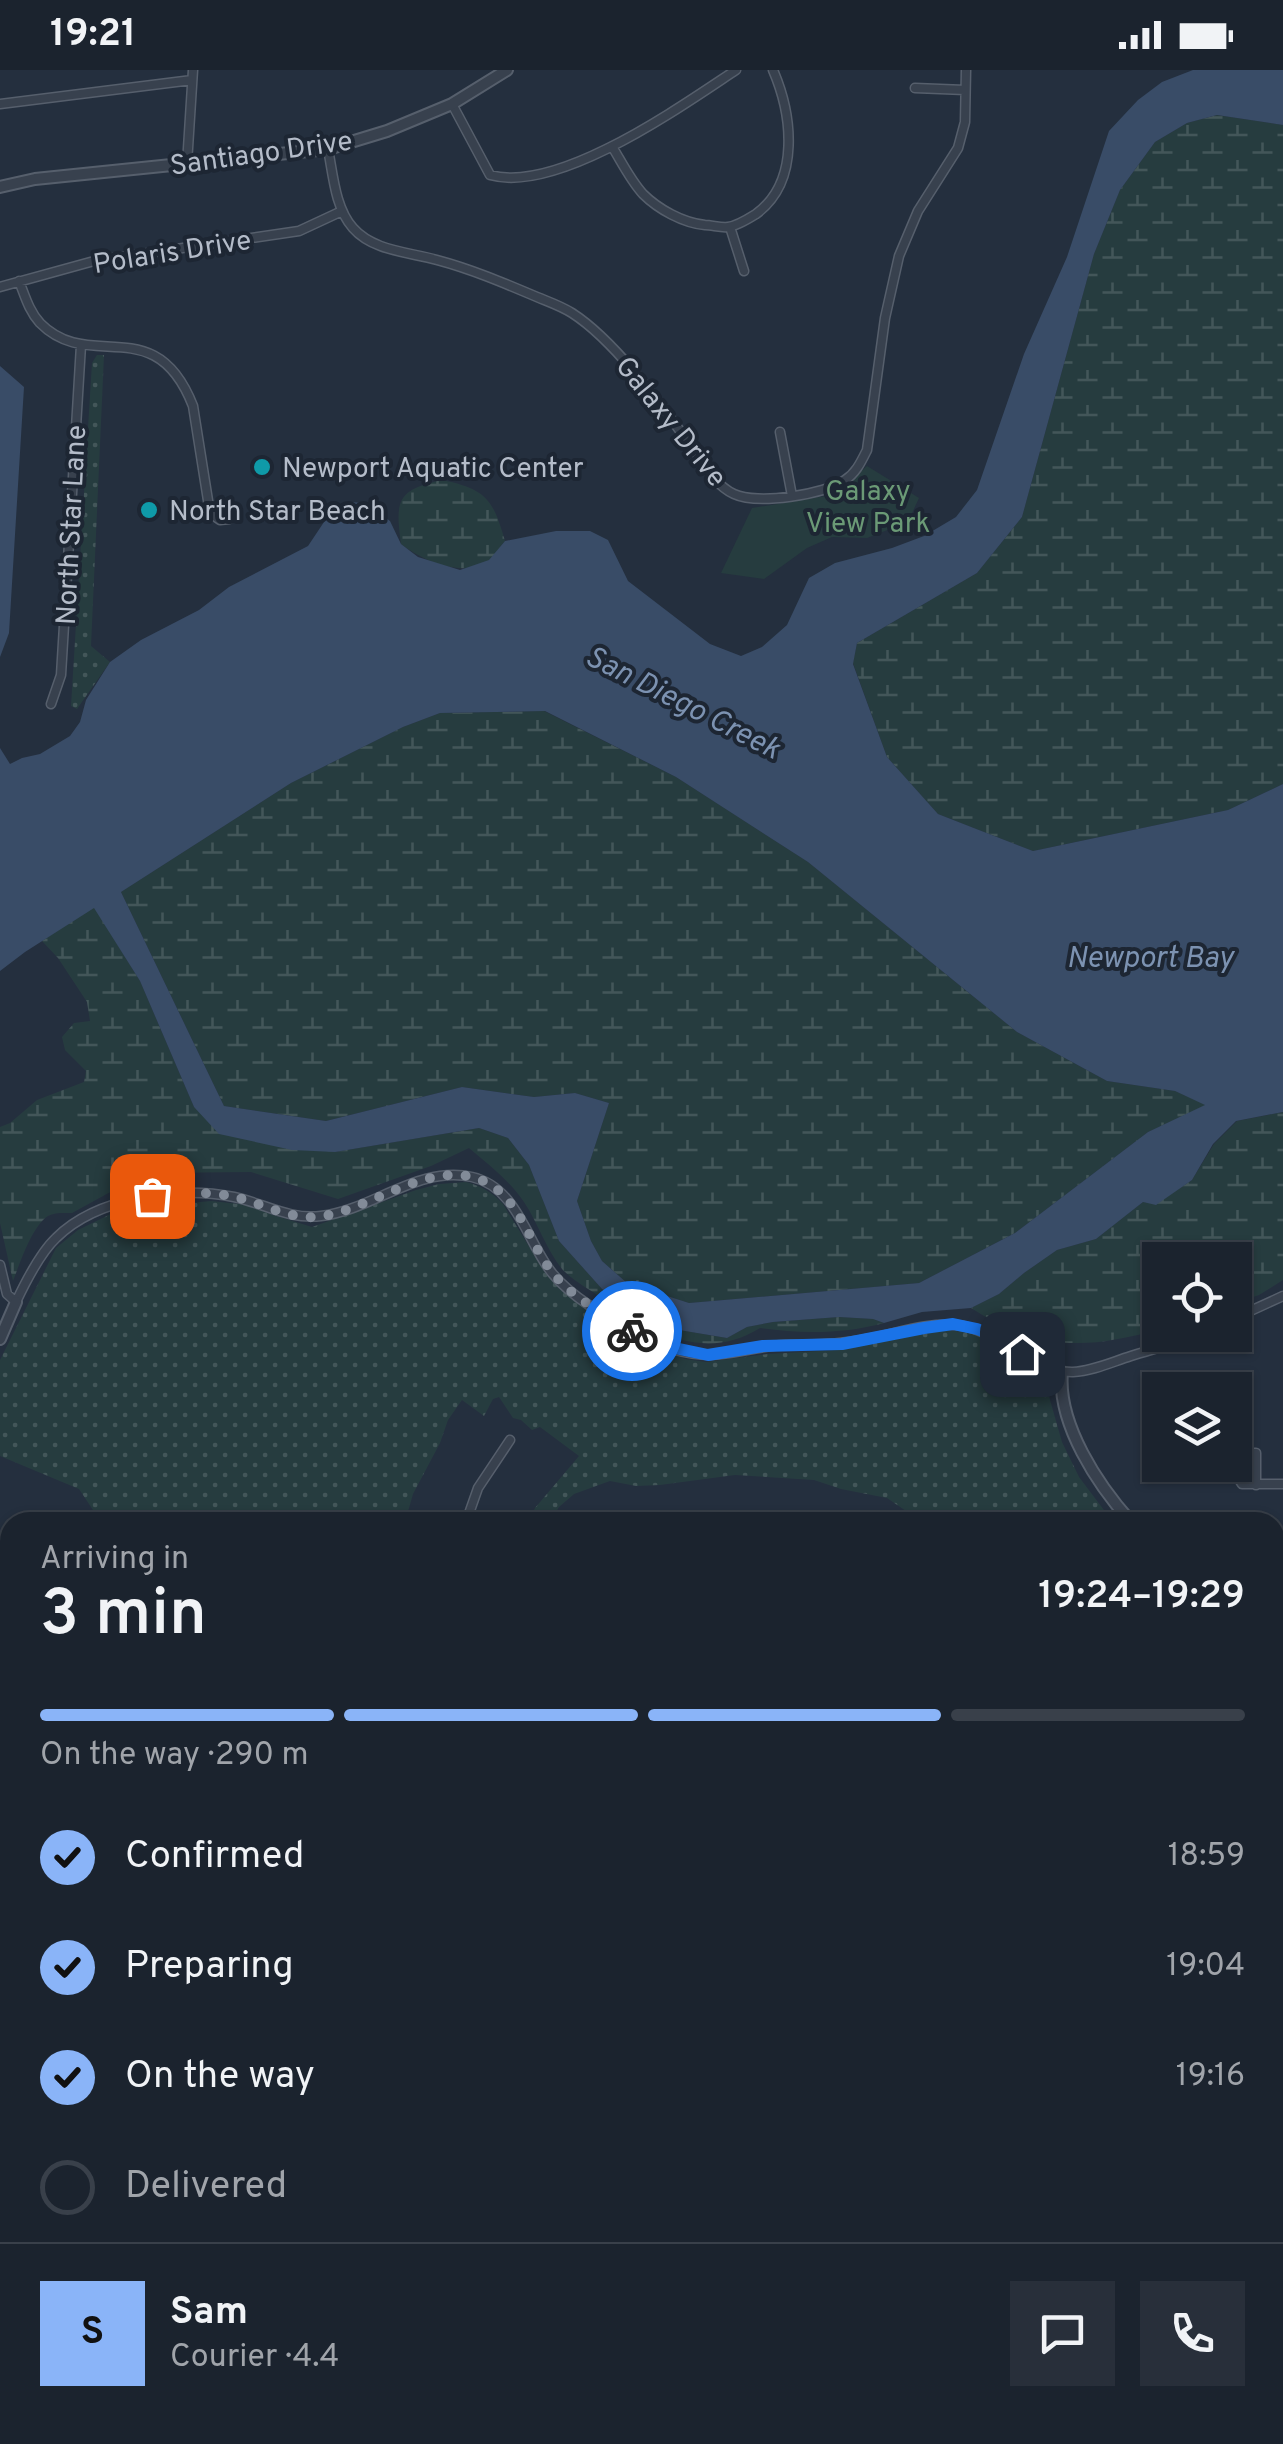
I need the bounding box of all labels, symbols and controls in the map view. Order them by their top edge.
text: 19:21 [50,11,136,60]
street label: Santiago Drive [168,124,355,186]
street label: Polaris Drive [91,224,254,284]
street label: Galaxy Drive [606,350,733,496]
street label: North Star Lane [50,424,96,626]
place label: Newport Aquatic Center [282,452,584,488]
marker: Newport Aquatic Center [251,456,273,478]
park label: Galaxy View Park [806,475,930,543]
place label: North Star Beach [169,495,386,531]
marker: North Star Beach [138,499,160,521]
water label: San Diego Creek [578,639,786,770]
water label: Newport Bay [1067,941,1236,978]
pin [110,1154,195,1239]
icon: bag [125,1169,180,1224]
map controls [1142,1242,1252,1482]
button: locate [1142,1242,1252,1352]
courier [582,1281,682,1381]
icon: bike [605,1304,660,1359]
pin [980,1312,1065,1397]
icon: home [995,1327,1050,1382]
button: layers [1142,1372,1252,1482]
text: Arriving in [40,1540,189,1580]
text: 19:24–19:29 [1038,1573,1245,1622]
text: 3 min [40,1576,207,1658]
text: On the way · 290 m [40,1736,309,1776]
icon: check [40,1830,95,1885]
text: Confirmed [125,1833,304,1882]
text: 18:59 [1168,1837,1245,1877]
icon: check [40,1940,95,1995]
text: Preparing [125,1943,294,1992]
text: 19:04 [1166,1947,1245,1987]
icon: check [40,2050,95,2105]
text: On the way [125,2053,315,2102]
text: 19:16 [1176,2057,1245,2097]
text: Delivered [125,2163,287,2212]
button: chat [1010,2281,1115,2386]
button: phone [1140,2281,1245,2386]
text: Sam [170,2289,248,2338]
text: S [81,2309,104,2358]
text: Courier · 4.4 [170,2338,339,2378]

